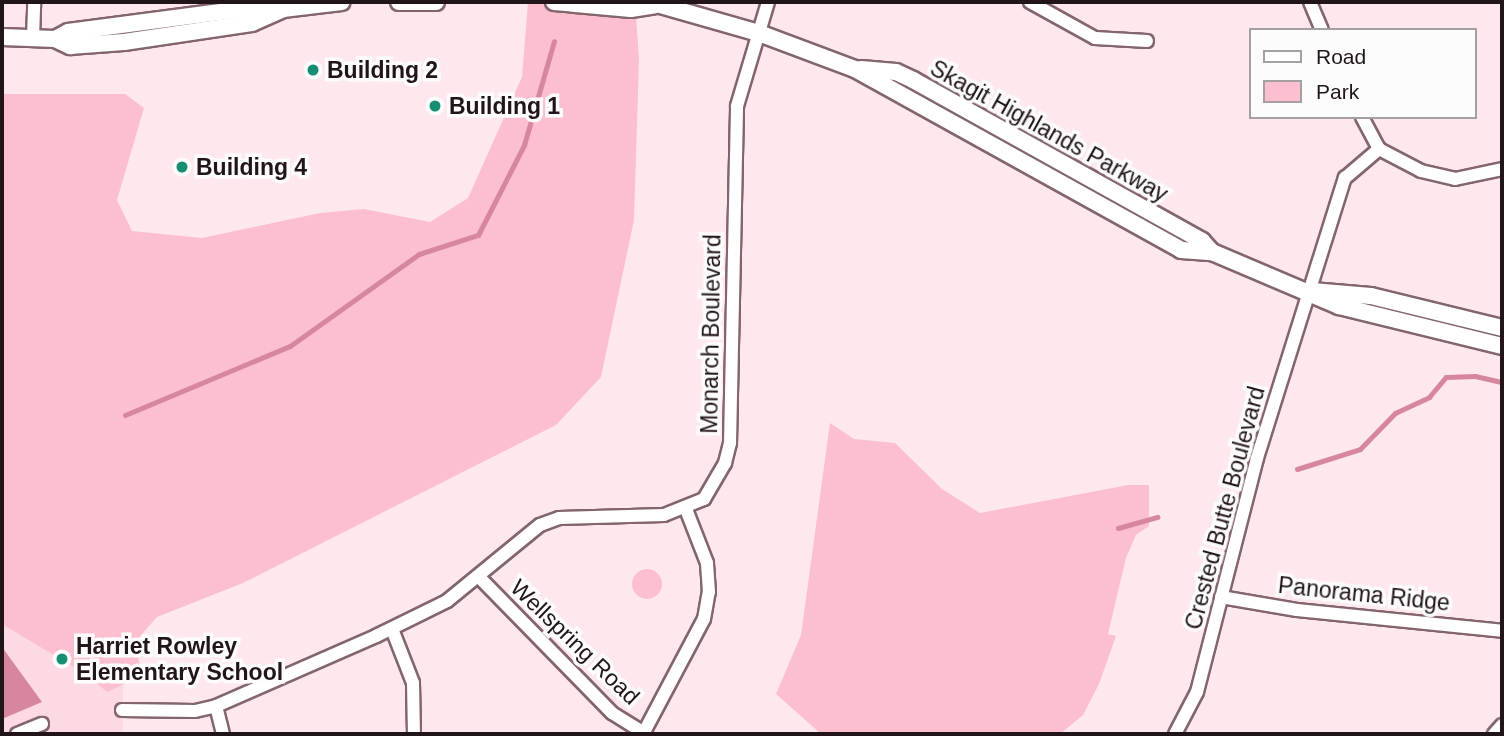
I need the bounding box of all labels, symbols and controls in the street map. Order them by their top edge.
legend [1248,28,1476,119]
text: Road [1316,45,1366,68]
street label: Skagit Highlands Parkway [925,54,1173,208]
place label: Building 2 [327,56,438,84]
marker: Building 2 [305,62,321,78]
text: Park [1316,80,1359,103]
place label: Building 1 [449,92,560,120]
marker: Building 1 [427,98,443,114]
place label: Building 4 [196,153,307,181]
marker: Building 4 [174,159,190,175]
street label: Monarch Boulevard [695,234,727,434]
street label: Crested Butte Boulevard [1179,383,1271,633]
street label: Panorama Ridge [1277,571,1451,617]
street label: Wellspring Road [505,574,645,710]
place label: Harriet Rowley Elementary School [76,632,283,686]
marker: Harriet Rowley Elementary School [54,651,70,667]

